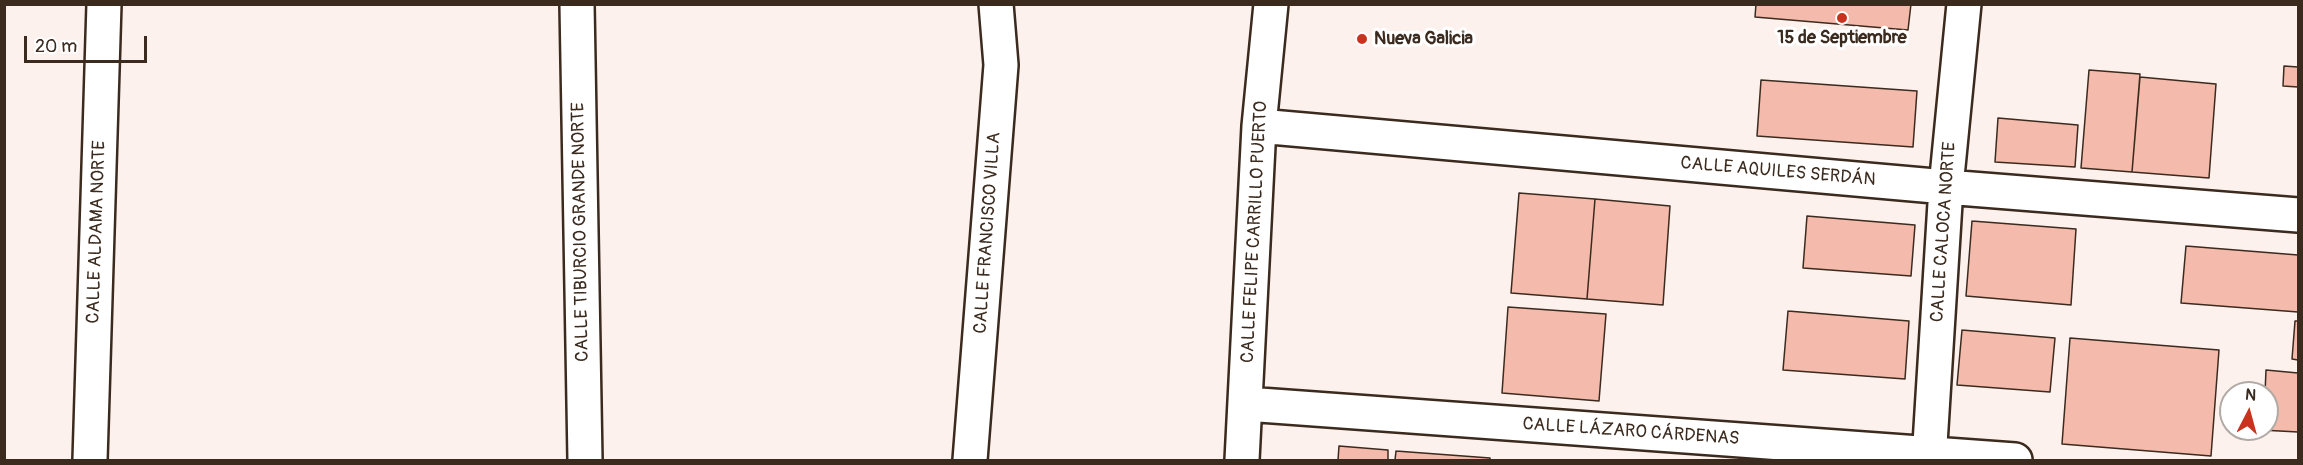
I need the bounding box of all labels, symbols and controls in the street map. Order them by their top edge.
marker: 15 de Septiembre [1835,11,1849,25]
scale bar [27,24,150,62]
place label: 15 de Septiembre [1777,27,1907,49]
place label: Nueva Galicia [1374,28,1473,50]
marker: Nueva Galicia [1355,32,1369,46]
text: 20 m [35,35,77,58]
street label: CALLE FELIPE CARRILLO PUERTO [1237,100,1273,364]
street label: CALLE TIBURCIO GRANDE NORTE [568,102,594,362]
street label: CALLE FRANCISCO VILLA [970,132,1006,334]
street label: CALLE ALDAMA NORTE [83,140,111,324]
street label: CALLE CALOCA NORTE [1927,141,1961,323]
street label: CALLE AQUILES SERDÁN [1680,153,1876,191]
north arrow [2219,381,2279,441]
text: N [2244,385,2257,406]
street label: CALLE LÁZARO CÁRDENAS [1522,414,1740,450]

